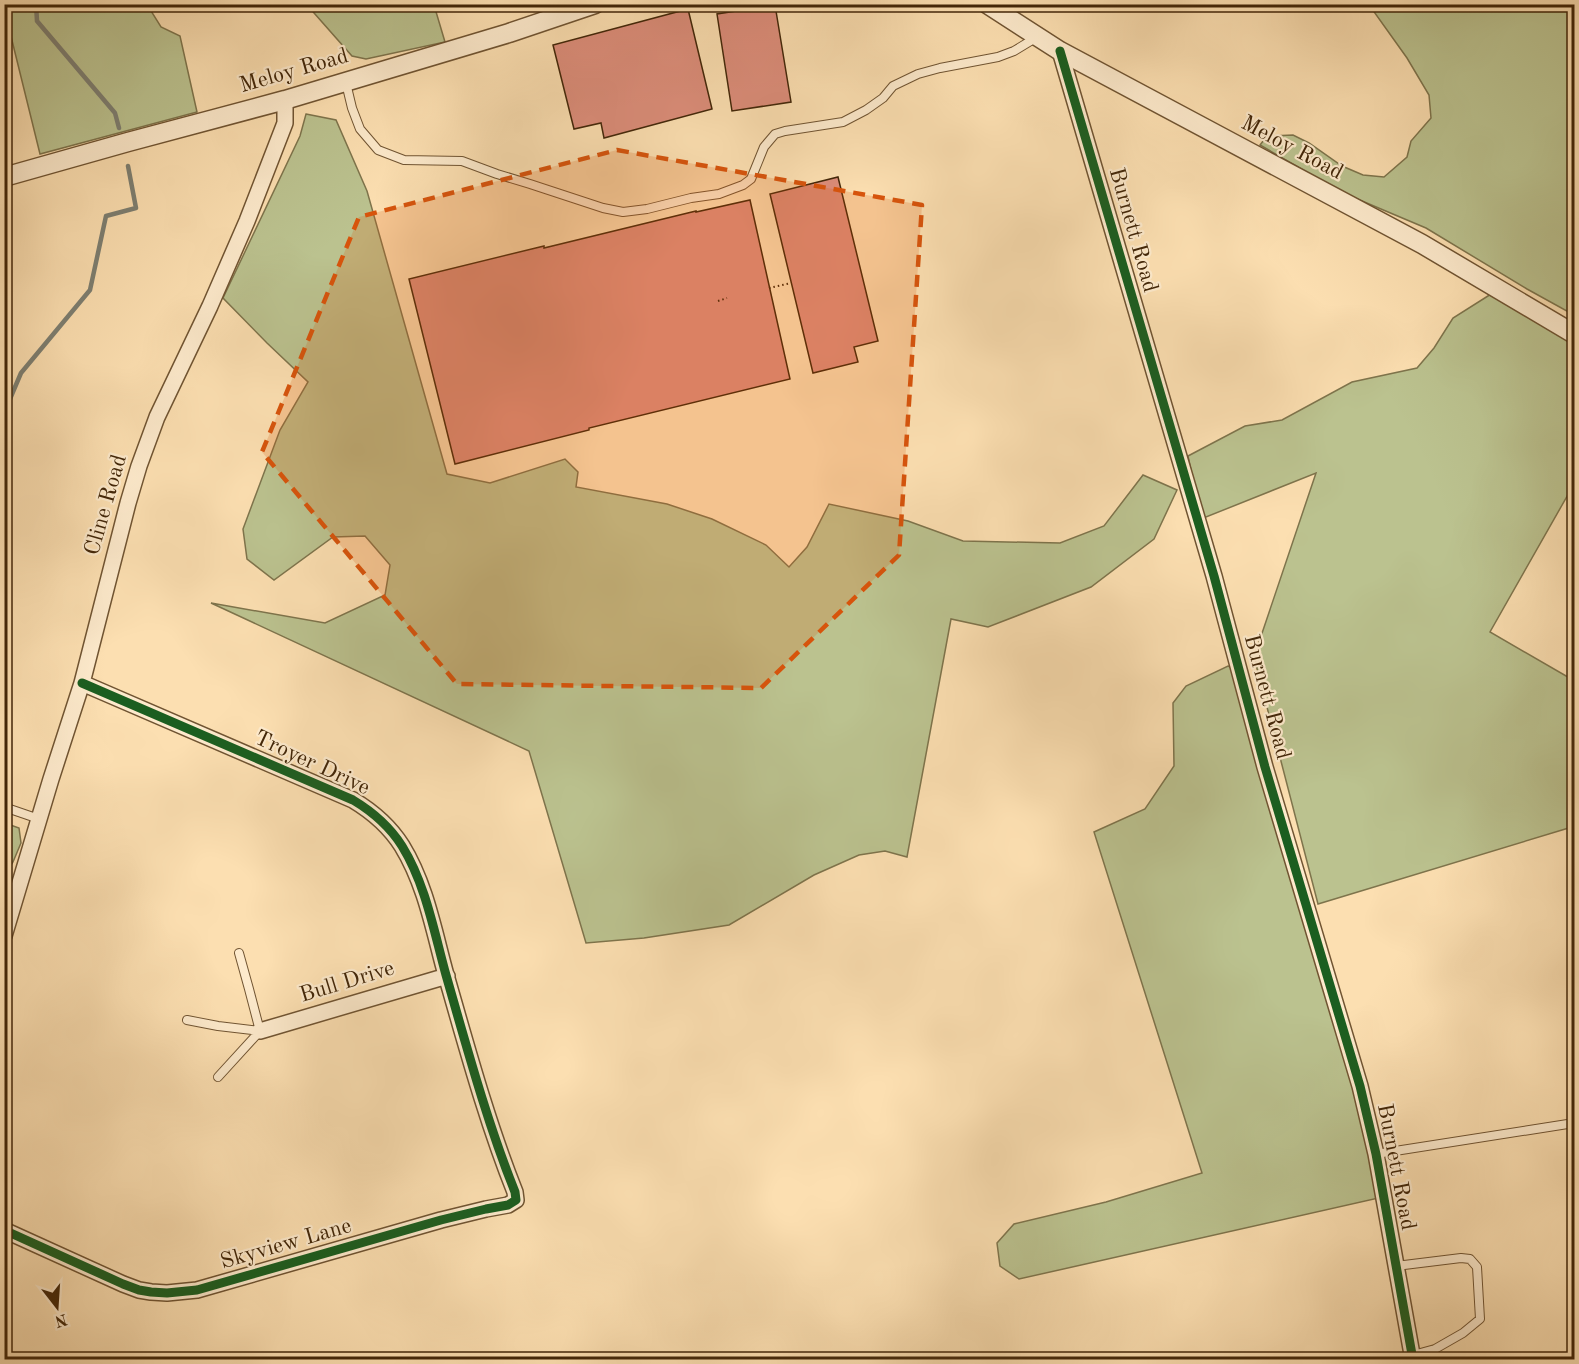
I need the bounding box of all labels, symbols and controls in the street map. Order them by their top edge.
street label: Meloy Road [237,45,351,97]
street label: Meloy Road [1237,112,1347,184]
street label: Burnett Road [1105,165,1161,295]
street label: Cline Road [81,452,131,558]
street label: Burnett Road [1240,632,1294,762]
street label: Troyer Drive [251,727,373,799]
street label: Bull Drive [297,957,397,1007]
street label: Burnett Road [1373,1102,1419,1232]
street label: Skyview Lane [218,1215,354,1273]
north arrow [27,1277,87,1337]
text: N [52,1310,69,1329]

